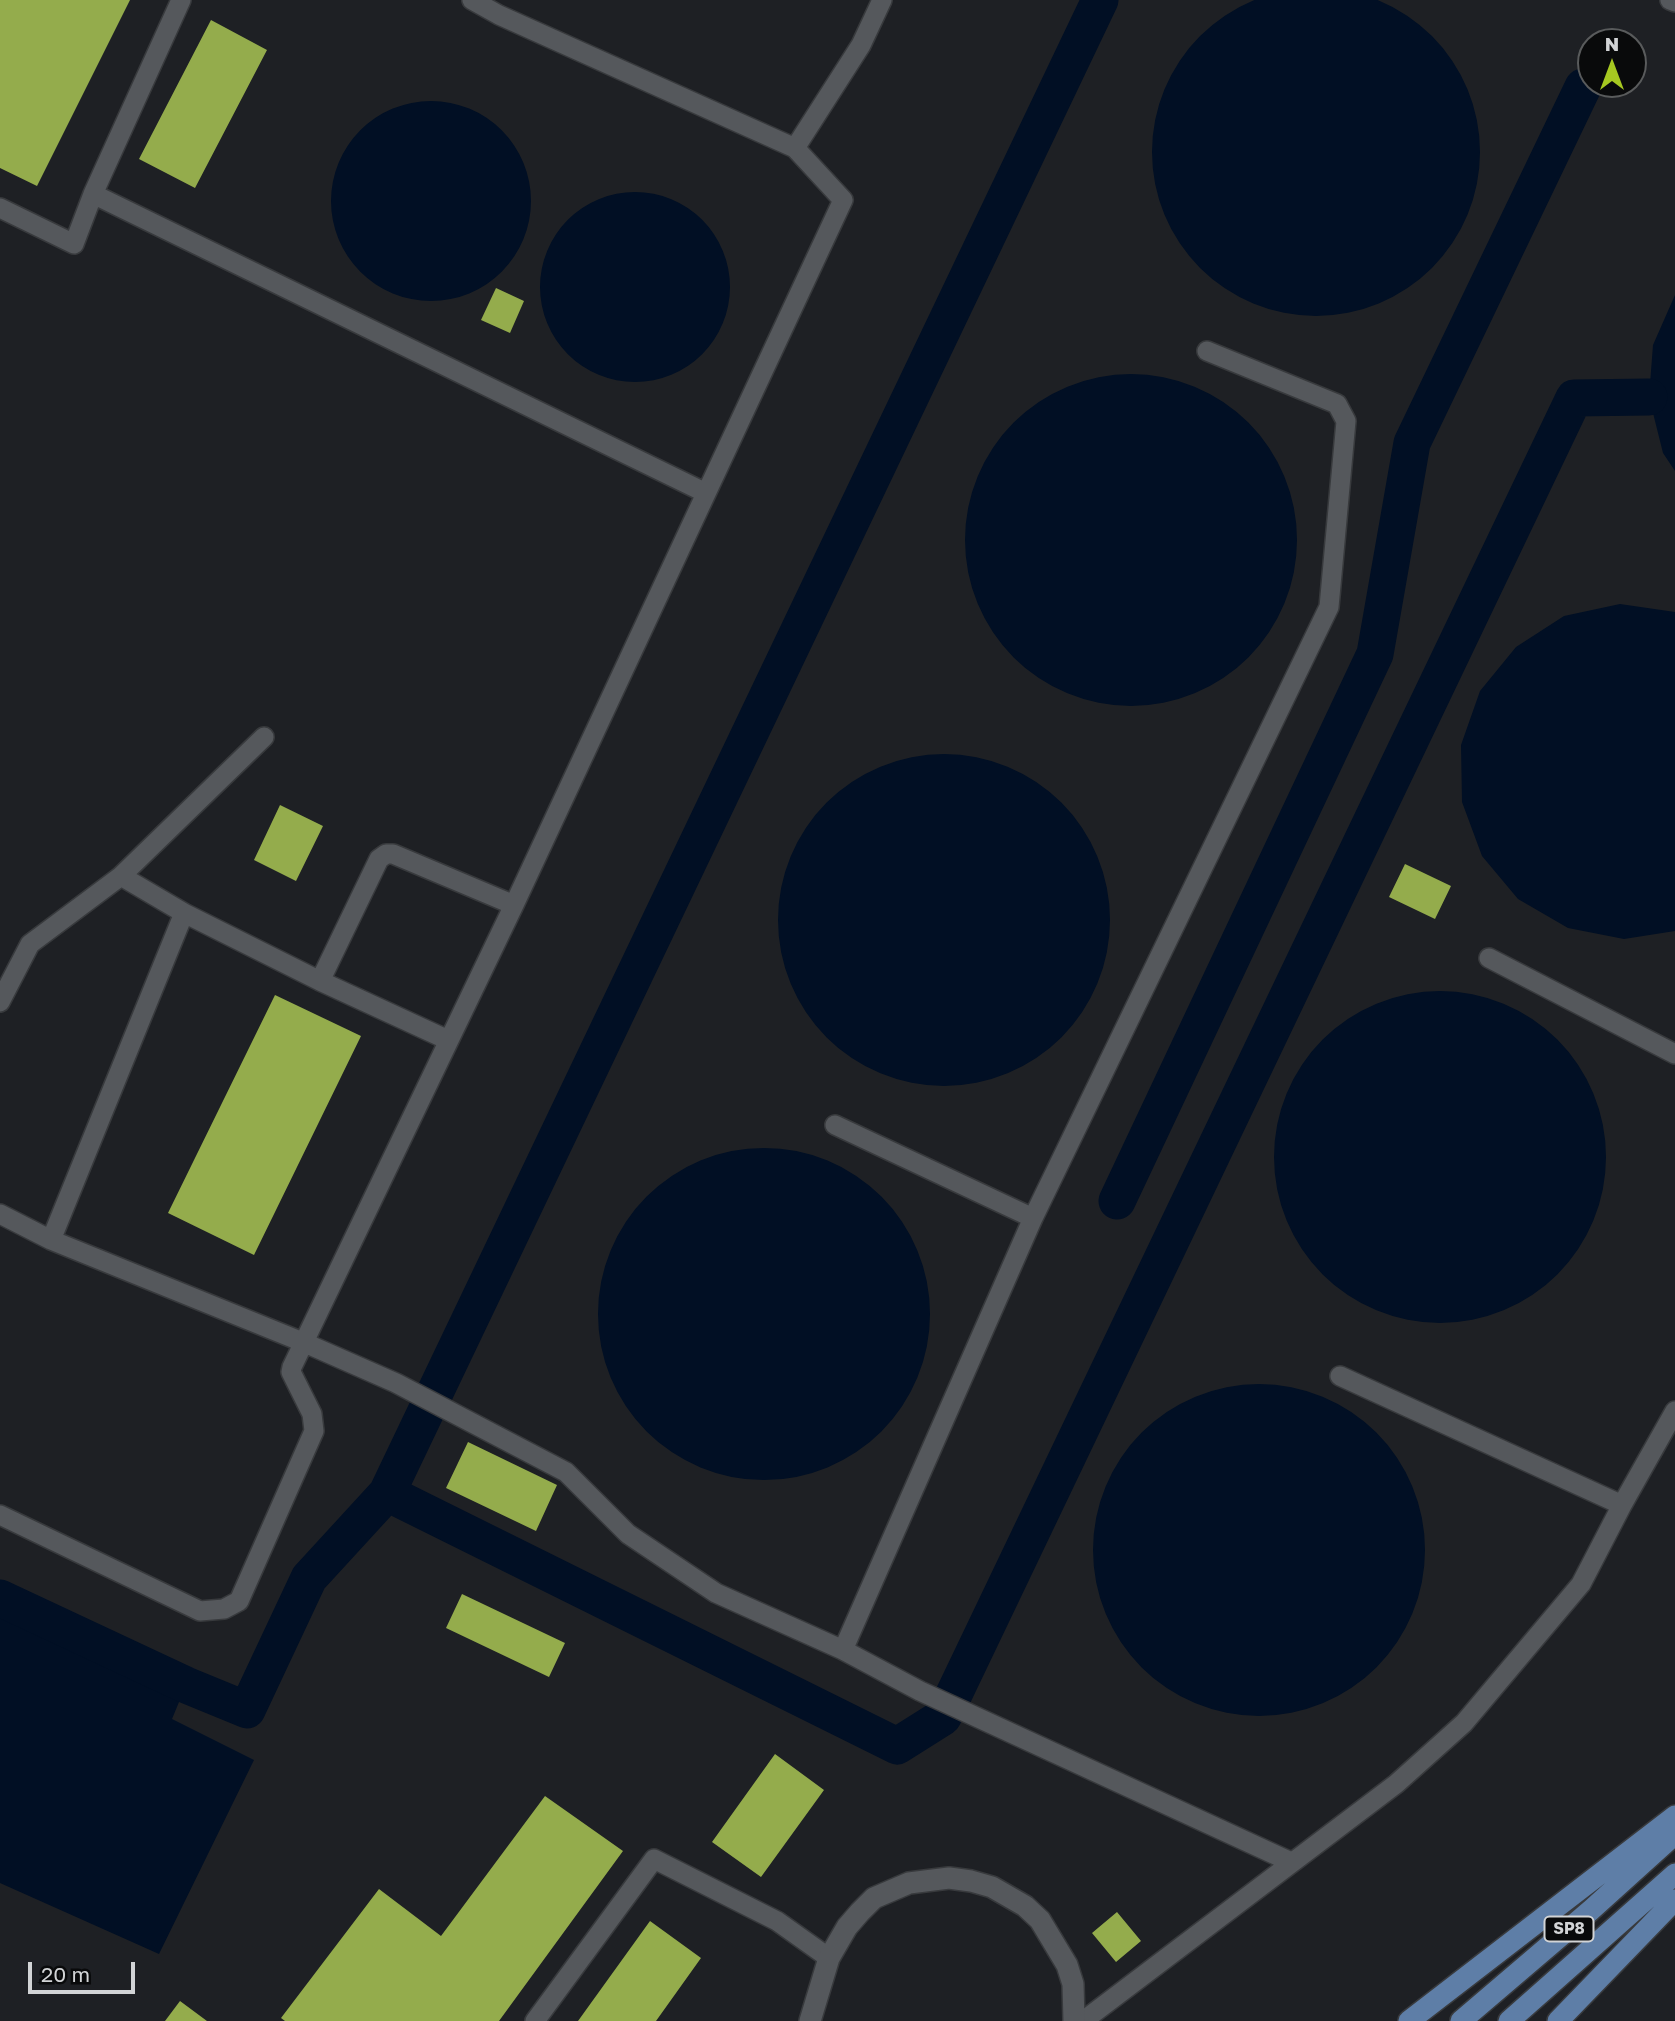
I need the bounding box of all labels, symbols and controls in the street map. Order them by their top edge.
north arrow [1577,28,1647,98]
text: N [1605,32,1619,55]
road number: SP8 [1544,1916,1594,1941]
scale bar [32,1948,138,1992]
text: 20 m [41,1961,90,1987]

